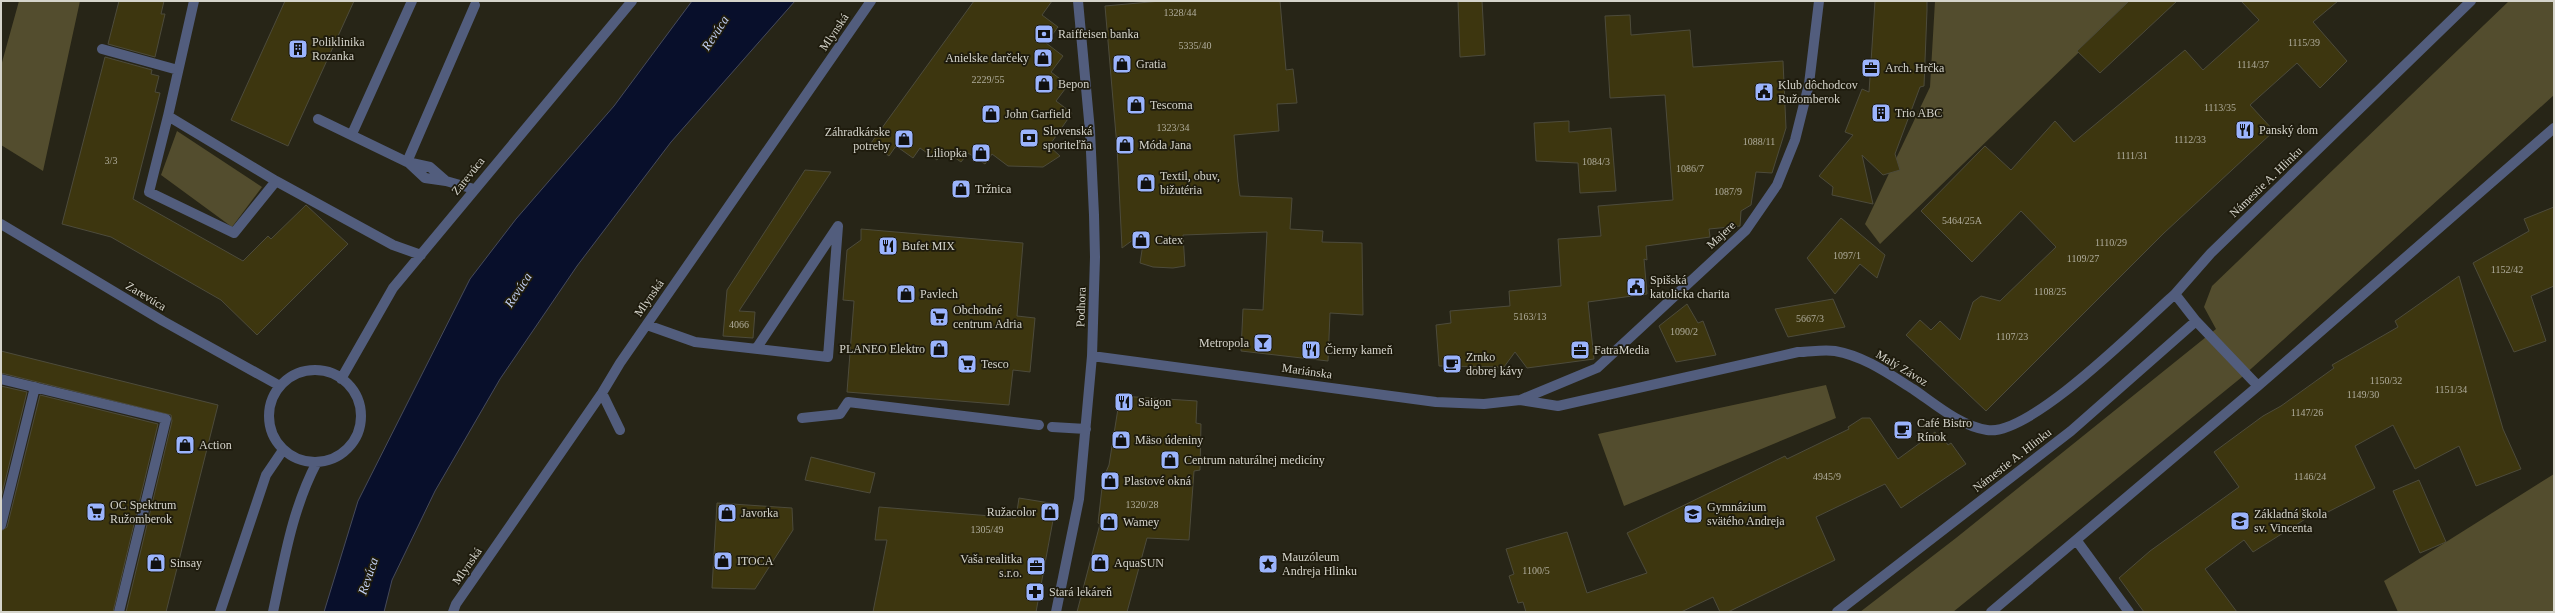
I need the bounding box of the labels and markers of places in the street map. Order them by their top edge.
bank icon: Raiffeisen banka [1033,23,1055,45]
place label: Raiffeisen banka [1058,27,1139,41]
place label: Poliklinika Rozanka [312,35,365,63]
building icon: Poliklinika Rozanka [287,38,309,60]
shop icon: Anielske darčeky [1032,47,1054,69]
place label: Anielske darčeky [945,51,1029,65]
shop icon: Gratia [1111,53,1133,75]
place label: Gratia [1136,57,1167,71]
office icon: Arch. Hrčka [1860,57,1882,79]
place label: Arch. Hrčka [1885,61,1945,75]
shop icon: Bepon [1033,73,1055,95]
place label: Bepon [1058,77,1089,91]
place label: Klub dôchodcov Ružomberok [1778,78,1858,106]
public building icon: Klub dôchodcov Ružomberok [1753,81,1775,103]
shop icon: Tescoma [1125,94,1147,116]
place label: Tescoma [1150,98,1193,112]
building icon: Trio ABC [1870,102,1892,124]
shop icon: John Garfield [980,103,1002,125]
place label: Trio ABC [1895,106,1942,120]
place label: John Garfield [1005,107,1071,121]
restaurant icon: Panský dom [2234,119,2256,141]
place label: Panský dom [2259,123,2319,137]
place label: Slovenská sporiteľňa [1043,124,1093,152]
place label: Záhradkárske potreby [825,125,890,153]
bank icon: Slovenská sporiteľňa [1018,127,1040,149]
shop icon: Záhradkárske potreby [893,128,915,150]
shop icon: Móda Jana [1114,134,1136,156]
place label: Móda Jana [1139,138,1192,152]
shop icon: Liliopka [970,142,992,164]
place label: Liliopka [926,146,968,160]
place label: Textil, obuv, bižutéria [1160,169,1220,197]
shop icon: Textil, obuv, bižutéria [1135,172,1157,194]
shop icon: Tržnica [950,178,972,200]
place label: Tržnica [975,182,1012,196]
shop icon: Catex [1130,229,1152,251]
place label: Catex [1155,233,1183,247]
restaurant icon: Bufet MIX [877,235,899,257]
place label: Bufet MIX [902,239,955,253]
place label: Spišská katolicka charita [1650,273,1730,301]
public building icon: Spišská katolicka charita [1625,276,1647,298]
shop icon: Pavlech [895,283,917,305]
place label: Pavlech [920,287,958,301]
place label: Obchodné centrum Adria [953,303,1023,331]
supermarket icon: Obchodné centrum Adria [928,306,950,328]
bar icon: Metropola [1252,332,1274,354]
place label: Metropola [1199,336,1250,350]
shop icon: PLANEO Elektro [928,338,950,360]
restaurant icon: Čierny kameň [1300,339,1322,361]
office icon: FatraMedia [1569,339,1591,361]
place label: PLANEO Elektro [839,342,925,356]
place label: Čierny kameň [1325,343,1393,357]
place label: FatraMedia [1594,343,1650,357]
place label: Zrnko dobrej kávy [1466,350,1523,378]
supermarket icon: Tesco [956,353,978,375]
cafe icon: Zrnko dobrej kávy [1441,353,1463,375]
place label: Tesco [981,357,1009,371]
restaurant icon: Saigon [1113,391,1135,413]
place label: Saigon [1138,395,1171,409]
place label: Café Bistro Rínok [1917,416,1972,444]
cafe icon: Café Bistro Rínok [1892,419,1914,441]
shop icon: Mäso údeniny [1110,429,1132,451]
place label: Mäso údeniny [1135,433,1203,447]
shop icon: Action [174,434,196,456]
place label: Action [199,438,232,452]
shop icon: Centrum naturálnej medicíny [1159,449,1181,471]
place label: Centrum naturálnej medicíny [1184,453,1325,467]
shop icon: Plastové okná [1099,470,1121,492]
place label: Plastové okná [1124,474,1192,488]
place label: OC Spektrum Ružomberok [110,498,177,526]
place label: Gymnázium svätého Andreja [1707,500,1785,528]
supermarket icon: OC Spektrum Ružomberok [85,501,107,523]
shop icon: Ružacolor [1039,501,1061,523]
shop icon: Javorka [716,502,738,524]
school or university icon: Gymnázium svätého Andreja [1682,503,1704,525]
place label: Ružacolor [987,505,1036,519]
place label: Javorka [741,506,779,520]
place label: Základná škola sv. Vincenta [2254,507,2328,535]
school or university icon: Základná škola sv. Vincenta [2229,510,2251,532]
shop icon: Wamey [1098,511,1120,533]
place label: Wamey [1123,515,1159,529]
shop icon: ITOCA [712,550,734,572]
place label: Mauzóleum Andreja Hlinku [1282,550,1357,578]
shop icon: Sinsay [145,552,167,574]
place label: Vaša realitka s.r.o. [960,552,1023,580]
shop icon: AquaSUN [1089,552,1111,574]
place icon: Mauzóleum Andreja Hlinku [1257,553,1279,575]
place label: ITOCA [737,554,774,568]
office icon: Vaša realitka s.r.o. [1025,555,1047,577]
place label: Sinsay [170,556,202,570]
place label: AquaSUN [1114,556,1164,570]
pharmacy icon: Stará lekáreň [1024,581,1046,603]
place label: Stará lekáreň [1049,585,1112,599]

